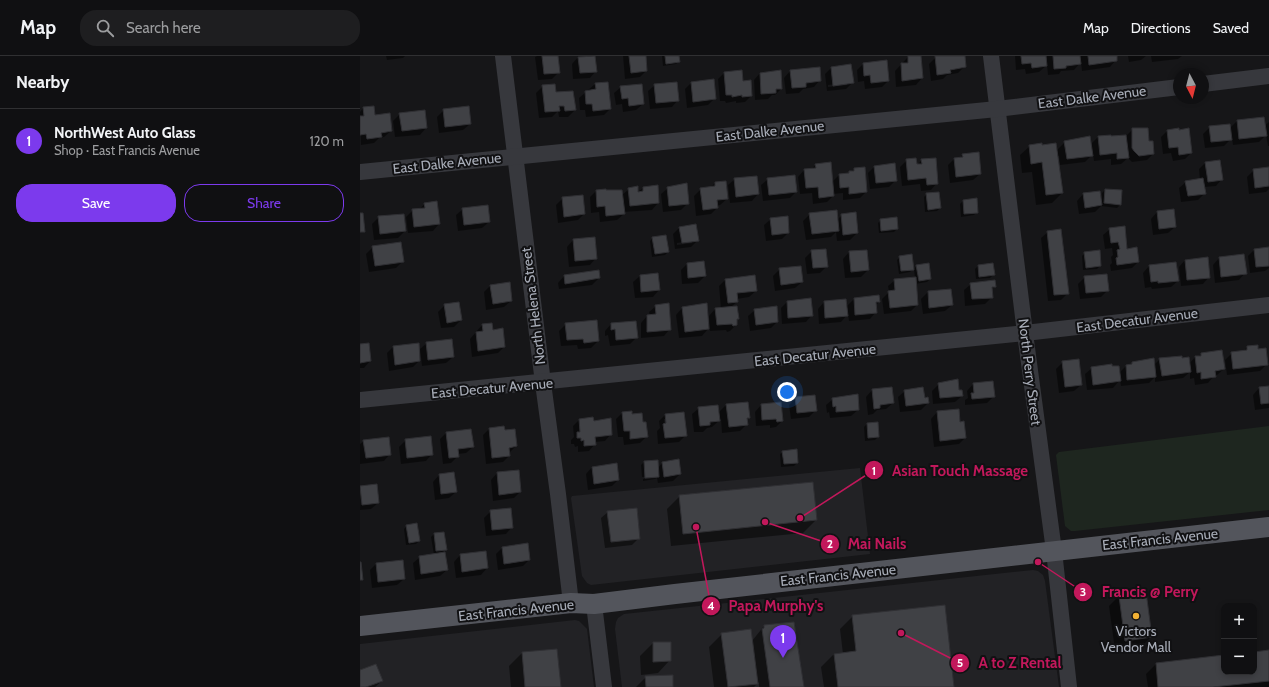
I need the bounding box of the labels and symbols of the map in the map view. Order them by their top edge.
north arrow [1173,68,1209,104]
street label: East Dalke Avenue [1037,81,1147,113]
street label: East Dalke Avenue [715,116,825,146]
street label: East Dalke Avenue [392,148,502,178]
street label: North Helena Street [517,246,549,366]
street label: East Decatur Avenue [1075,304,1199,336]
street label: North Perry Street [1015,318,1046,427]
street label: East Decatur Avenue [753,340,877,370]
street label: East Decatur Avenue [430,374,554,402]
your location [777,382,797,402]
callout: Asian Touch Massage [864,457,1036,484]
text: Asian Touch Massage [892,462,1028,480]
text: 1 [872,463,876,478]
street label: East Francis Avenue [1101,524,1219,554]
callout: Mai Nails [820,530,915,557]
text: Mai Nails [848,535,906,553]
text: 2 [827,536,833,551]
street label: East Francis Avenue [779,560,897,590]
callout: Francis @ Perry [1073,578,1206,605]
text: Francis @ Perry [1102,583,1199,601]
text: 3 [1080,584,1086,599]
callout: Papa Murphy's [701,592,831,619]
street label: East Francis Avenue [457,595,575,625]
text: Papa Murphy's [729,597,823,615]
text: 4 [707,598,715,613]
marker: Victors Vendor Mall [1131,611,1141,621]
place label: Victors Vendor Mall [1101,622,1172,656]
pin: 1 [770,625,796,658]
callout: A to Z Rental [950,650,1069,677]
text: A to Z Rental [978,654,1062,672]
text: 5 [957,655,963,670]

